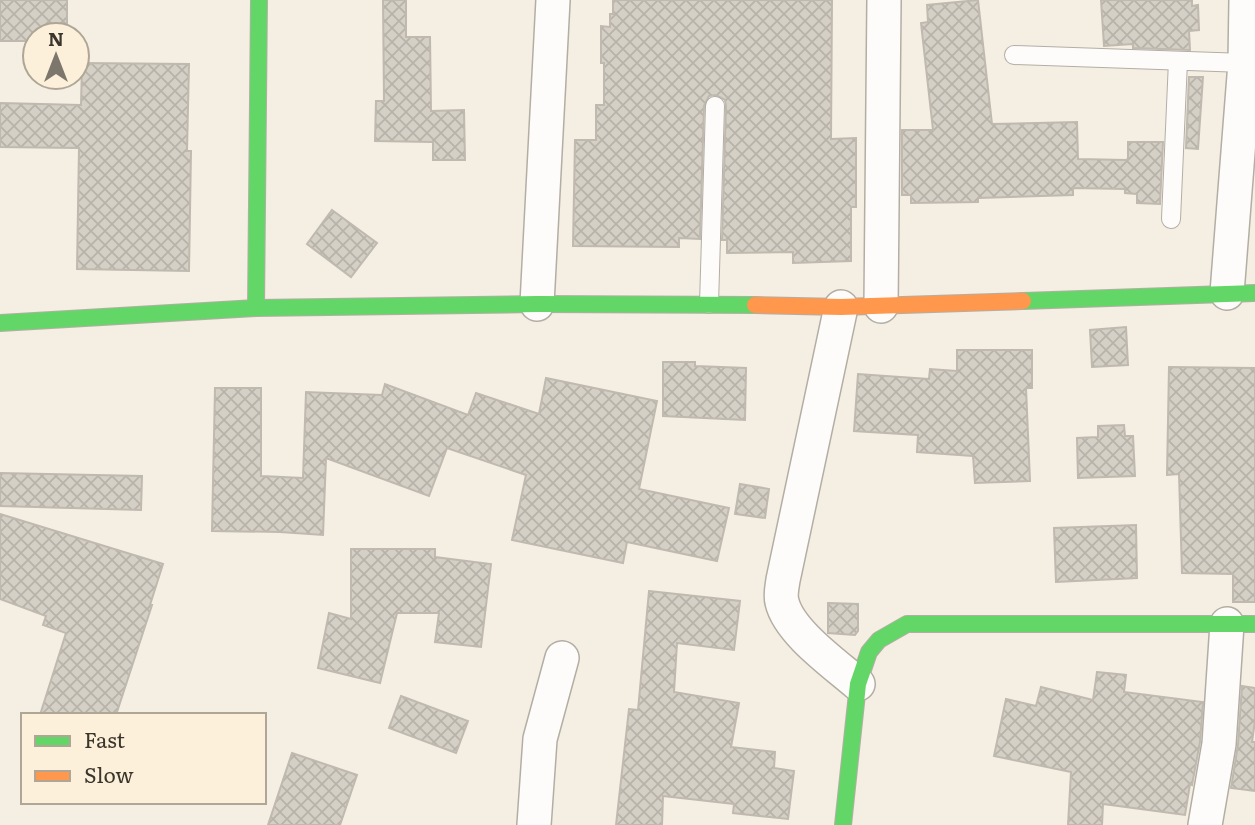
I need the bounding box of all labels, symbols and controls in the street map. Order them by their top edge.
north arrow [21,21,91,91]
text: N [48,24,64,52]
legend [21,713,266,804]
text: Fast [84,723,125,754]
text: Slow [84,758,134,789]

